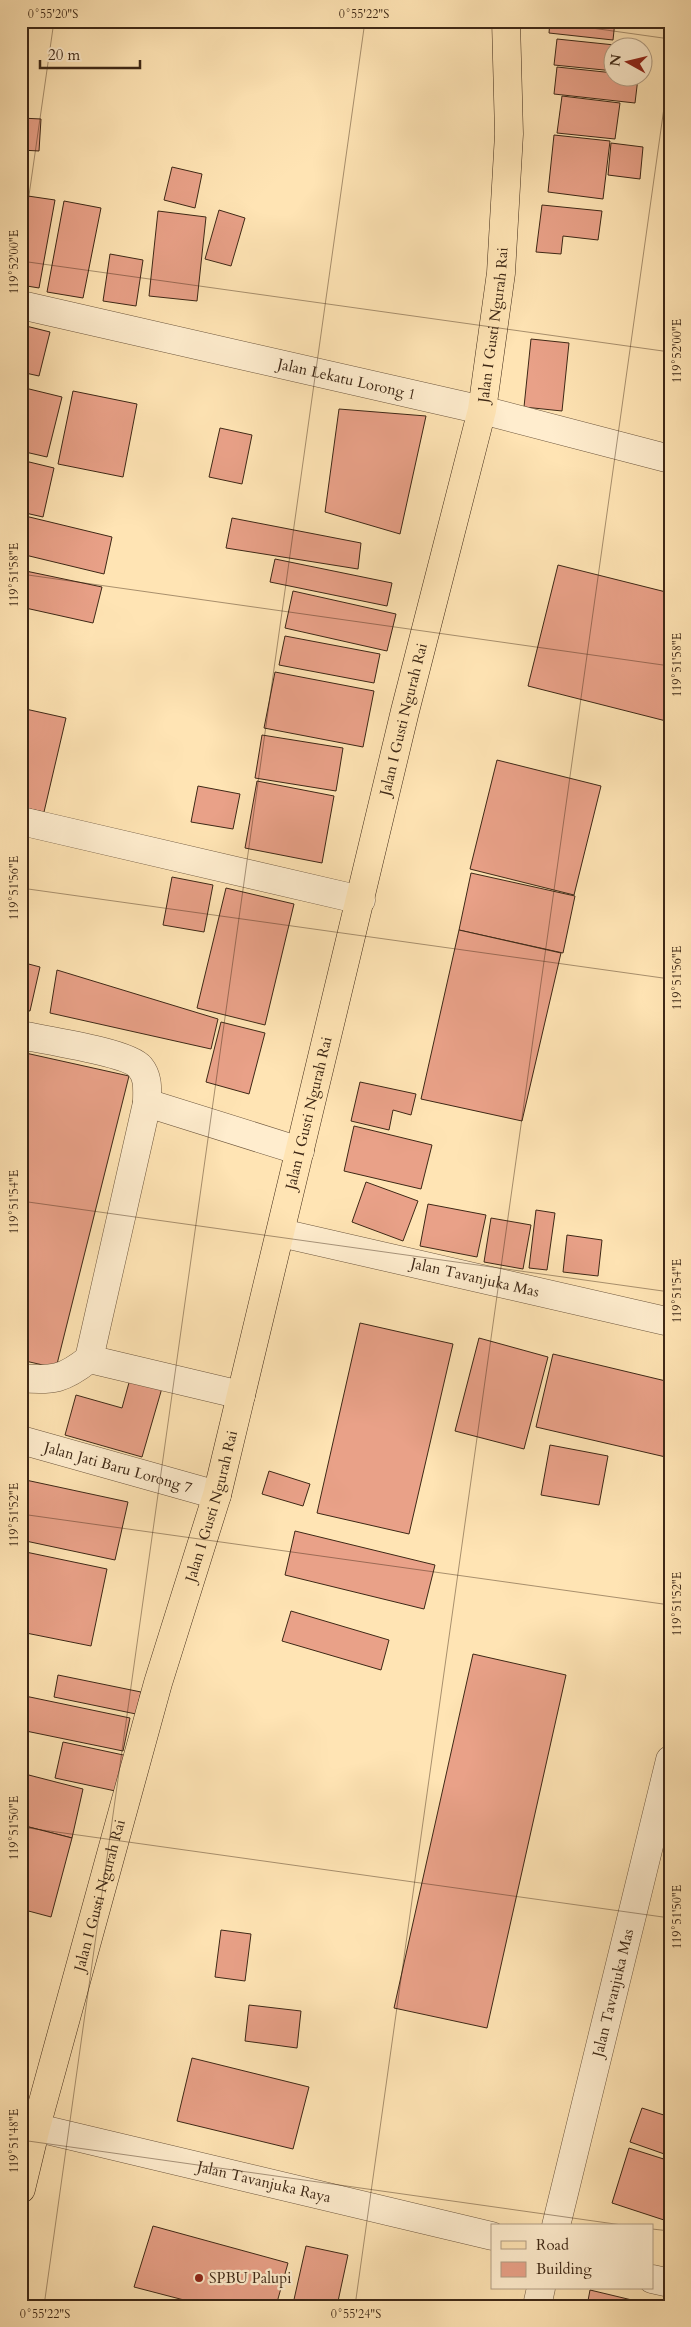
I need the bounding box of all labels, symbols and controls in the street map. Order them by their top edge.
text: 0°55'20"S [28,6,78,22]
text: 0°55'22"S [339,6,389,22]
scale bar [40,38,140,70]
north arrow [604,38,654,88]
text: 20 m [48,45,80,65]
text: N [605,53,626,68]
text: 119°52'00"E [6,230,22,294]
street label: Jalan I Gusti Ngurah Rai [473,247,512,406]
text: 119°52'00"E [669,319,685,383]
street label: Jalan Lekatu Lorong 1 [274,353,418,405]
text: 119°51'58"E [6,543,22,607]
text: 119°51'58"E [669,633,685,697]
street label: Jalan I Gusti Ngurah Rai [375,641,432,800]
text: 119°51'56"E [6,856,22,920]
text: 119°51'56"E [669,946,685,1010]
street label: Jalan I Gusti Ngurah Rai [280,1035,337,1193]
text: 119°51'54"E [6,1170,22,1234]
street label: Jalan Tavanjuka Mas [407,1253,541,1302]
text: 119°51'54"E [669,1259,685,1323]
street label: Jalan I Gusti Ngurah Rai [180,1429,242,1586]
street label: Jalan Jati Baru Lorong 7 [40,1436,195,1498]
text: 119°51'52"E [6,1483,22,1547]
text: 119°51'52"E [669,1572,685,1636]
text: 119°51'50"E [6,1796,22,1860]
street label: Jalan I Gusti Ngurah Rai [69,1817,130,1975]
text: 119°51'50"E [669,1885,685,1949]
street label: Jalan Tavanjuka Mas [587,1927,638,2061]
text: 119°51'48"E [6,2109,22,2173]
street label: Jalan Tavanjuka Raya [193,2156,334,2208]
legend [491,2224,654,2290]
text: Road [536,2235,569,2255]
text: Building [536,2259,592,2279]
place label: SPBU Palupi [209,2268,291,2288]
marker: SPBU Palupi [193,2272,205,2284]
text: 0°55'22"S [20,2306,70,2322]
text: 0°55'24"S [331,2306,381,2322]

